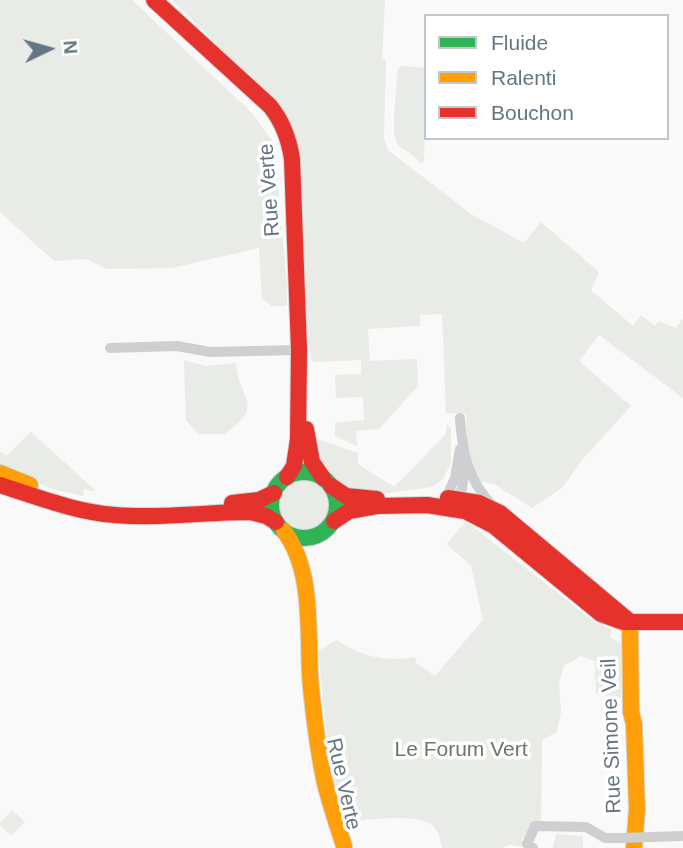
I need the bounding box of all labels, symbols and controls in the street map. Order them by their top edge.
north arrow [14,14,84,84]
legend [424,14,669,140]
text: Fluide [491,31,548,54]
text: N [59,39,81,55]
text: Ralenti [491,66,556,89]
text: Bouchon [491,101,574,124]
street label: Rue Verte [254,143,286,237]
street label: Rue Simone Veil [597,658,627,814]
street label: Rue Verte [320,736,366,832]
park label: Le Forum Vert [394,737,528,763]

